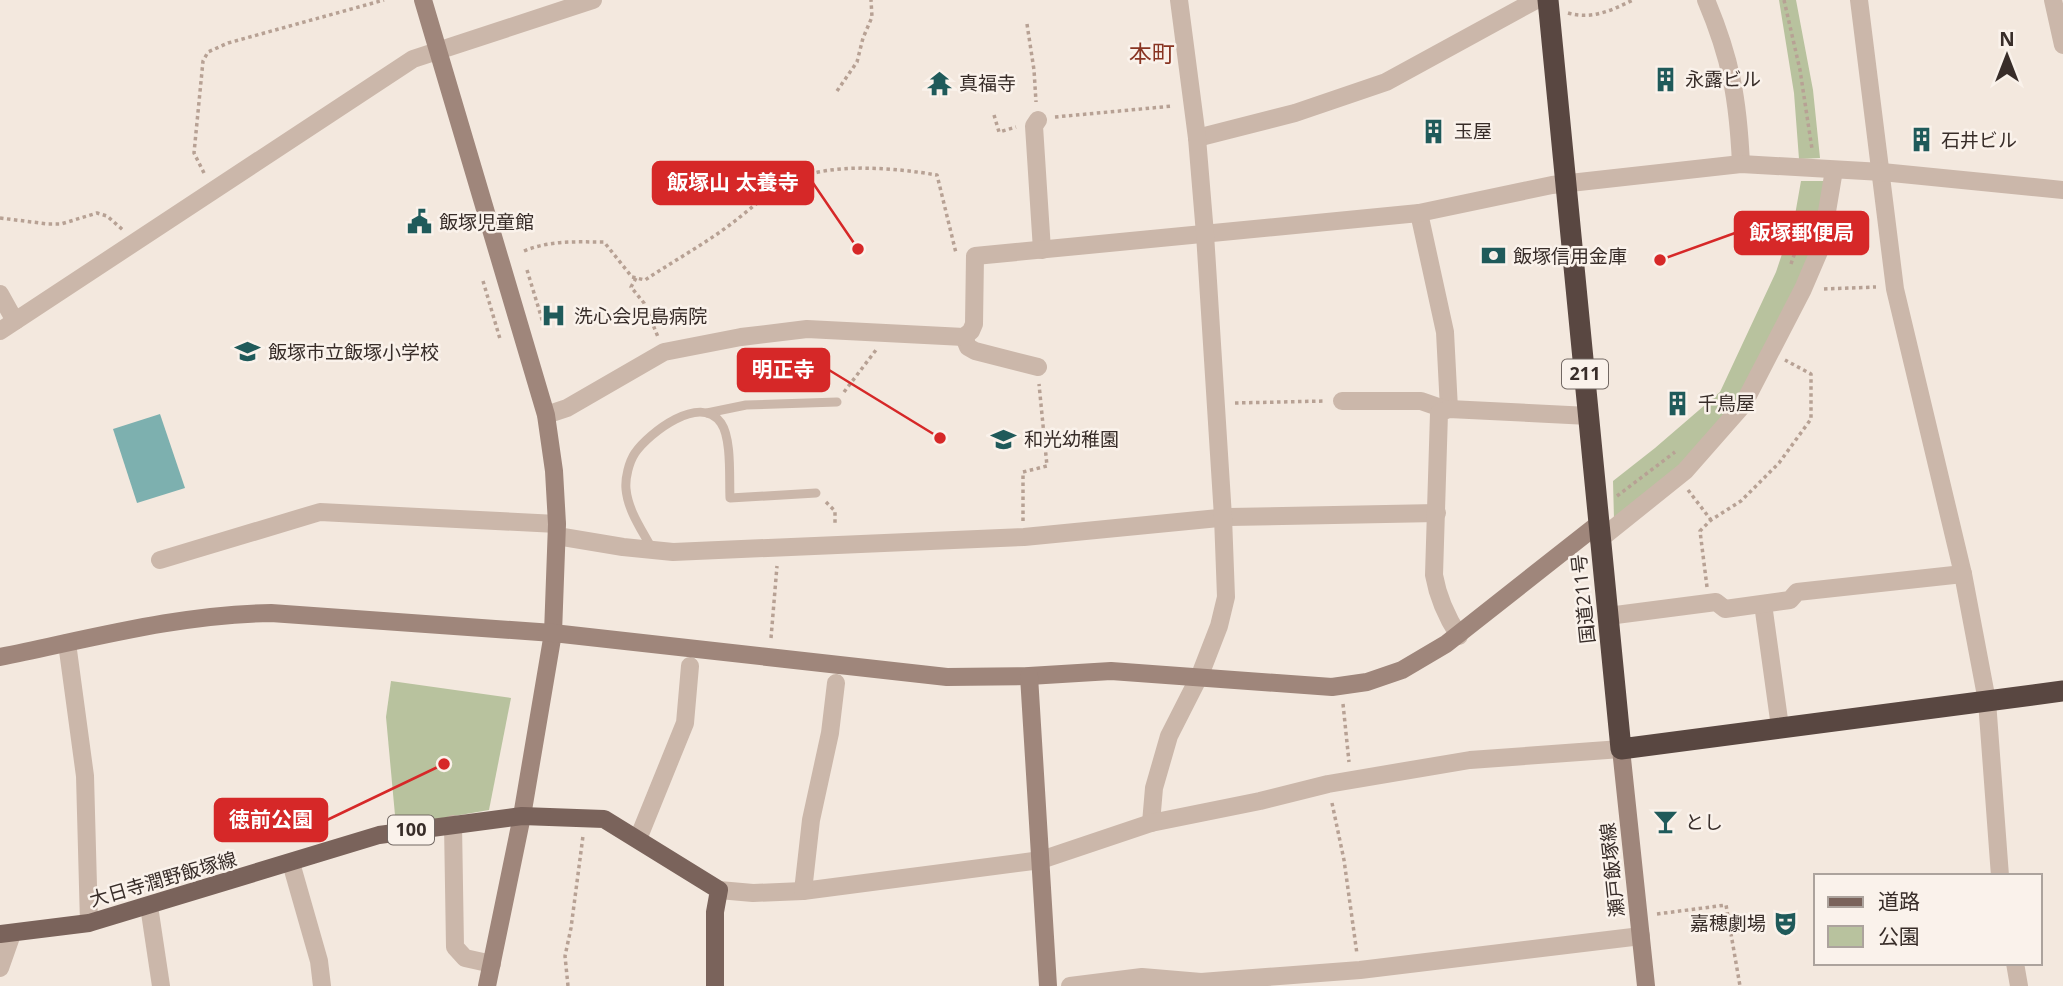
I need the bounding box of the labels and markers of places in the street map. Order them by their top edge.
building icon: 永露ビル [1651,65,1679,93]
place label: 永露ビル [1685,66,1761,92]
temple icon: 真福寺 [925,69,953,97]
place label: 真福寺 [959,70,1016,96]
building icon: 玉屋 [1420,117,1448,145]
place label: 玉屋 [1454,118,1492,144]
building icon: 石井ビル [1907,126,1935,154]
place label: 石井ビル [1941,127,2017,153]
callout: 飯塚山 太養寺 [653,162,813,204]
public building icon: 飯塚児童館 [405,208,433,236]
place label: 飯塚児童館 [439,209,534,235]
callout: 飯塚郵便局 [1735,212,1868,254]
bank icon: 飯塚信用金庫 [1479,242,1507,270]
place label: 飯塚信用金庫 [1513,243,1627,269]
hospital icon: 洗心会児島病院 [540,302,568,330]
place label: 洗心会児島病院 [574,303,707,329]
school or university icon: 飯塚市立飯塚小学校 [234,338,262,366]
place label: 飯塚市立飯塚小学校 [268,339,439,365]
callout: 明正寺 [738,349,829,391]
building icon: 千鳥屋 [1664,389,1692,417]
place label: 千鳥屋 [1698,390,1755,416]
school or university icon: 和光幼稚園 [990,425,1018,453]
place label: 和光幼稚園 [1024,426,1119,452]
callout: 徳前公園 [215,799,327,841]
bar icon: とし [1651,808,1679,836]
place label: とし [1685,809,1723,835]
theatre icon: 嘉穂劇場 [1772,909,1800,937]
place label: 嘉穂劇場 [1690,910,1766,936]

